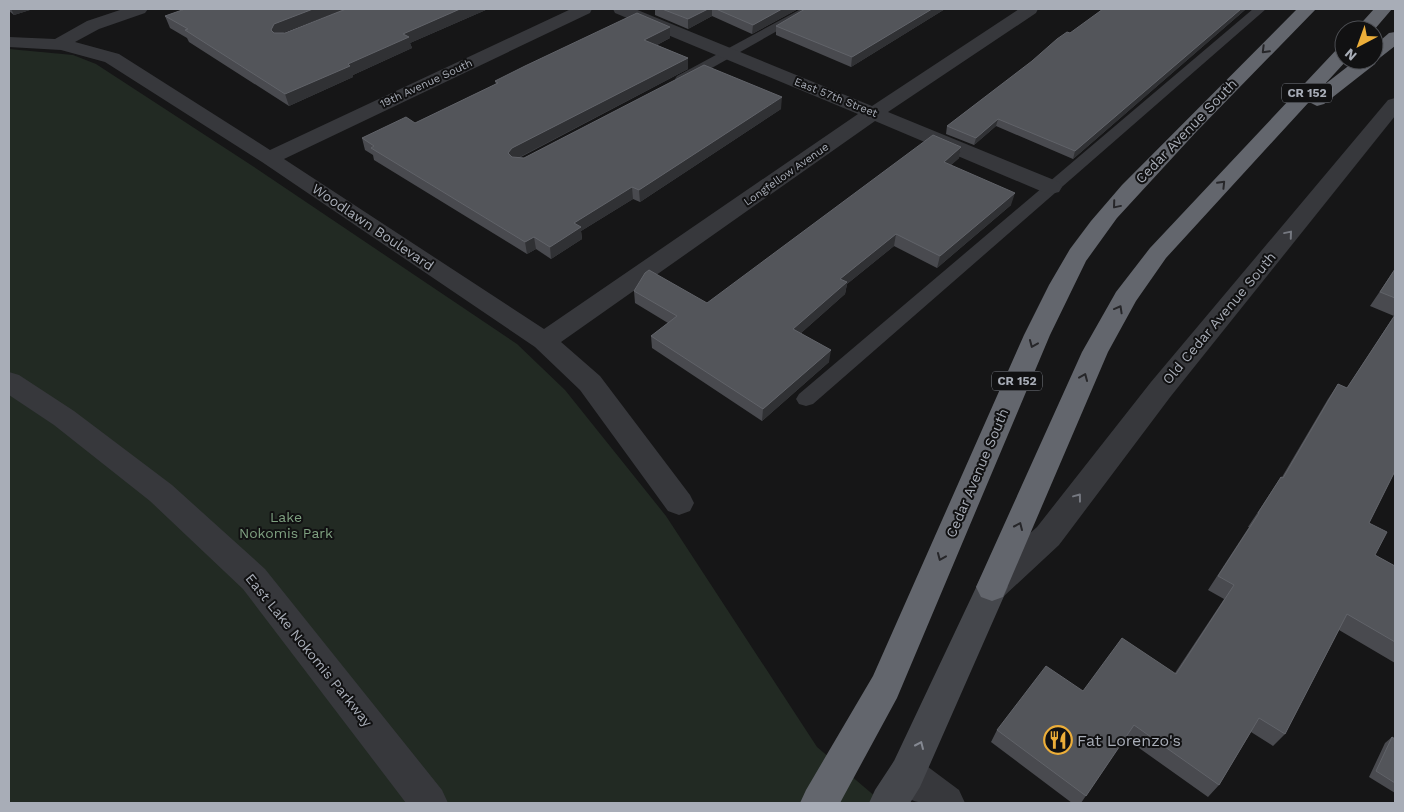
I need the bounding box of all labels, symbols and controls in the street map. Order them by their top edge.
north arrow [1334,20,1384,70]
one-way arrow [1262,44,1271,53]
text: N [1341,45,1360,64]
street label: 19th Avenue South [378,56,474,111]
street label: East 57th Street [792,75,880,120]
street label: Cedar Avenue South [1132,76,1240,186]
road number: CR 152 [1282,84,1332,102]
street label: Longfellow Avenue [741,140,831,209]
street label: Woodlawn Boulevard [309,180,437,274]
one-way arrow [1216,181,1225,190]
one-way arrow [1113,200,1122,209]
one-way arrow [1283,231,1292,240]
street label: Old Cedar Avenue South [1159,249,1279,387]
one-way arrow [1112,306,1122,315]
one-way arrow [1028,339,1039,348]
road number: CR 152 [992,372,1042,391]
one-way arrow [1077,373,1088,382]
street label: Cedar Avenue South [943,406,1011,540]
one-way arrow [1072,494,1081,503]
park label: Lake Nokomis Park [239,509,333,541]
one-way arrow [1012,522,1023,531]
one-way arrow [936,552,947,561]
street label: East Lake Nokomis Parkway [242,570,376,730]
restaurant icon: Fat Lorenzo's [1043,725,1073,755]
place label: Fat Lorenzo's [1077,731,1181,750]
one-way arrow [914,741,924,750]

